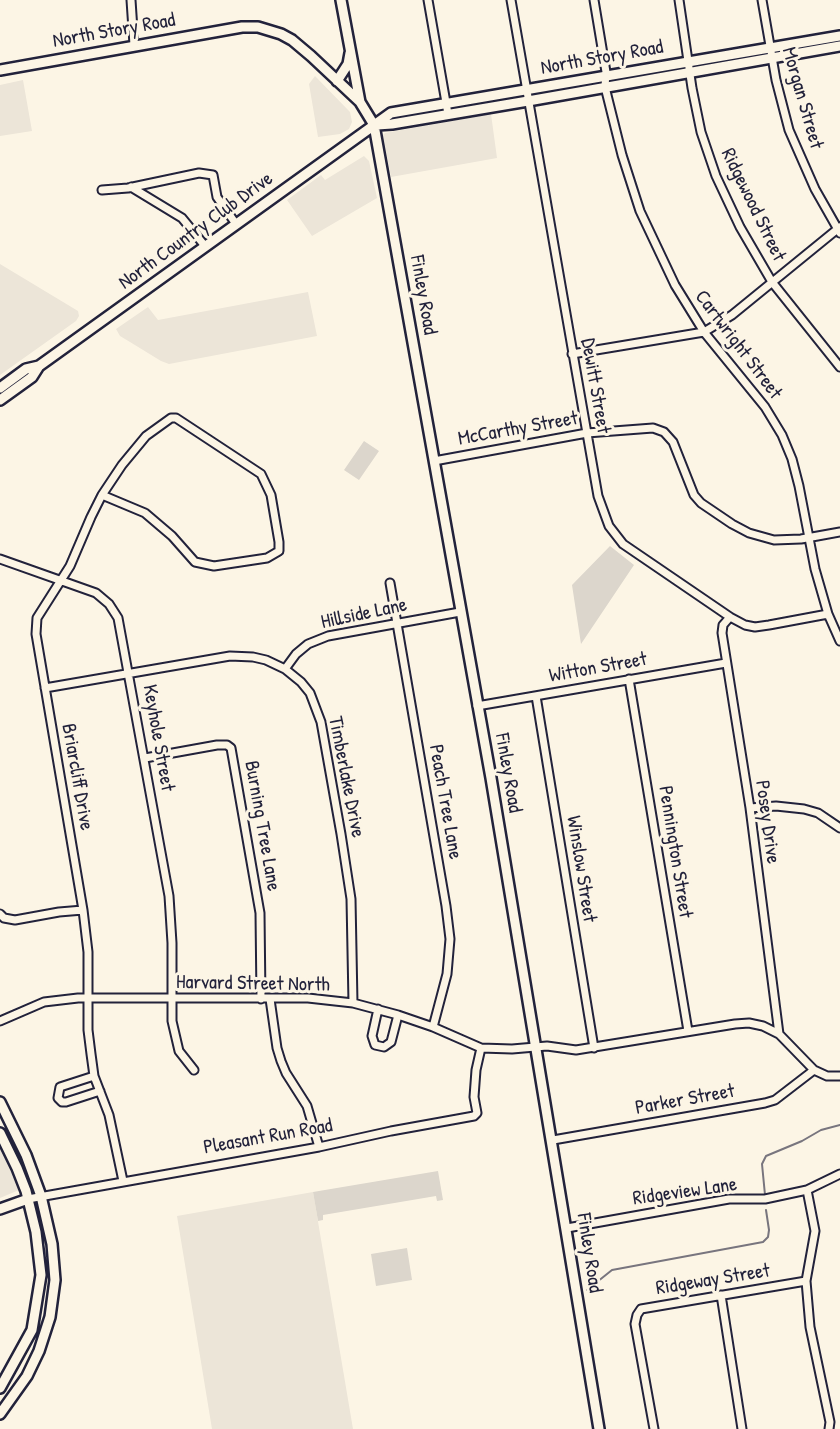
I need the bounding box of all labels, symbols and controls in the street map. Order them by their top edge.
street label: North Story Road [51,8,177,54]
street label: North Story Road [539,35,665,81]
street label: Morgan Street [776,44,828,152]
street label: Ridgewood Street [715,145,791,265]
street label: North Country Club Drive [114,167,278,295]
street label: Finley Road [404,253,442,337]
street label: Cartwright Street [689,286,787,404]
street label: Dewitt Street [575,337,615,435]
street label: McCarthy Street [456,407,580,451]
street label: Hillside Lane [319,593,409,635]
street label: Witton Street [547,648,649,688]
street label: Keyhole Street [137,683,179,793]
street label: Timberlake Drive [322,714,370,840]
street label: Briarcliff Drive [56,722,98,832]
street label: Finley Road [489,731,527,815]
street label: Peach Tree Lane [423,743,467,861]
street label: Burning Tree Lane [239,759,285,893]
street label: Posey Drive [749,779,785,865]
street label: Pennington Street [653,784,697,920]
street label: Winslow Street [561,814,601,924]
street label: Harvard Street North [176,971,330,997]
street label: Parker Street [634,1079,736,1121]
street label: Pleasant Run Road [202,1114,334,1160]
street label: Ridgeview Lane [631,1173,739,1211]
street label: Finley Road [571,1212,607,1294]
street label: Ridgeway Street [654,1259,772,1301]

